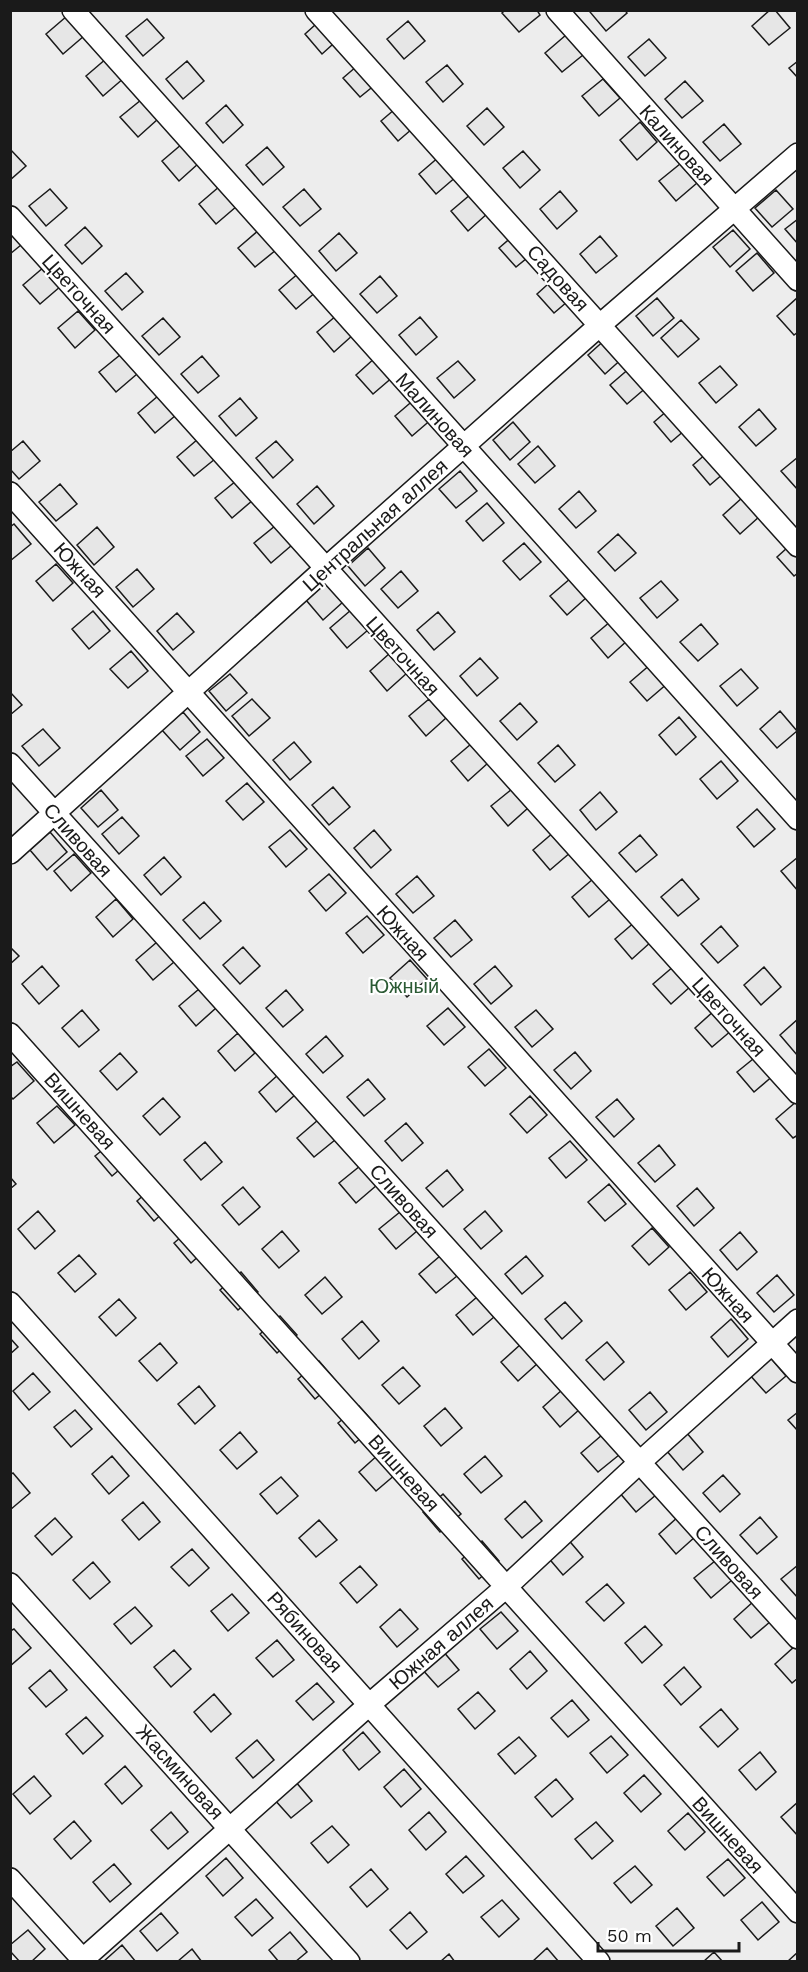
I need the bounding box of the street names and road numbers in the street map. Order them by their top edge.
street label: Калиновая [635,100,719,190]
street label: Садовая [522,240,594,316]
street label: Цветочная [37,249,121,339]
street label: Малиновая [391,368,479,462]
street label: Центральная аллея [298,454,452,596]
street label: Южная [49,537,111,603]
street label: Цветочная [361,611,445,701]
street label: Сливовая [39,798,117,882]
street label: Южная [372,900,434,966]
street label: Цветочная [687,972,771,1062]
street label: Вишневая [39,1068,121,1154]
street label: Сливовая [365,1159,443,1243]
street label: Южная [697,1262,759,1328]
street label: Вишневая [363,1430,445,1516]
street label: Сливовая [690,1520,768,1604]
street label: Рябиновая [262,1587,348,1677]
street label: Южная аллея [384,1591,498,1695]
street label: Жасминовая [131,1720,229,1824]
street label: Вишневая [687,1792,769,1878]

